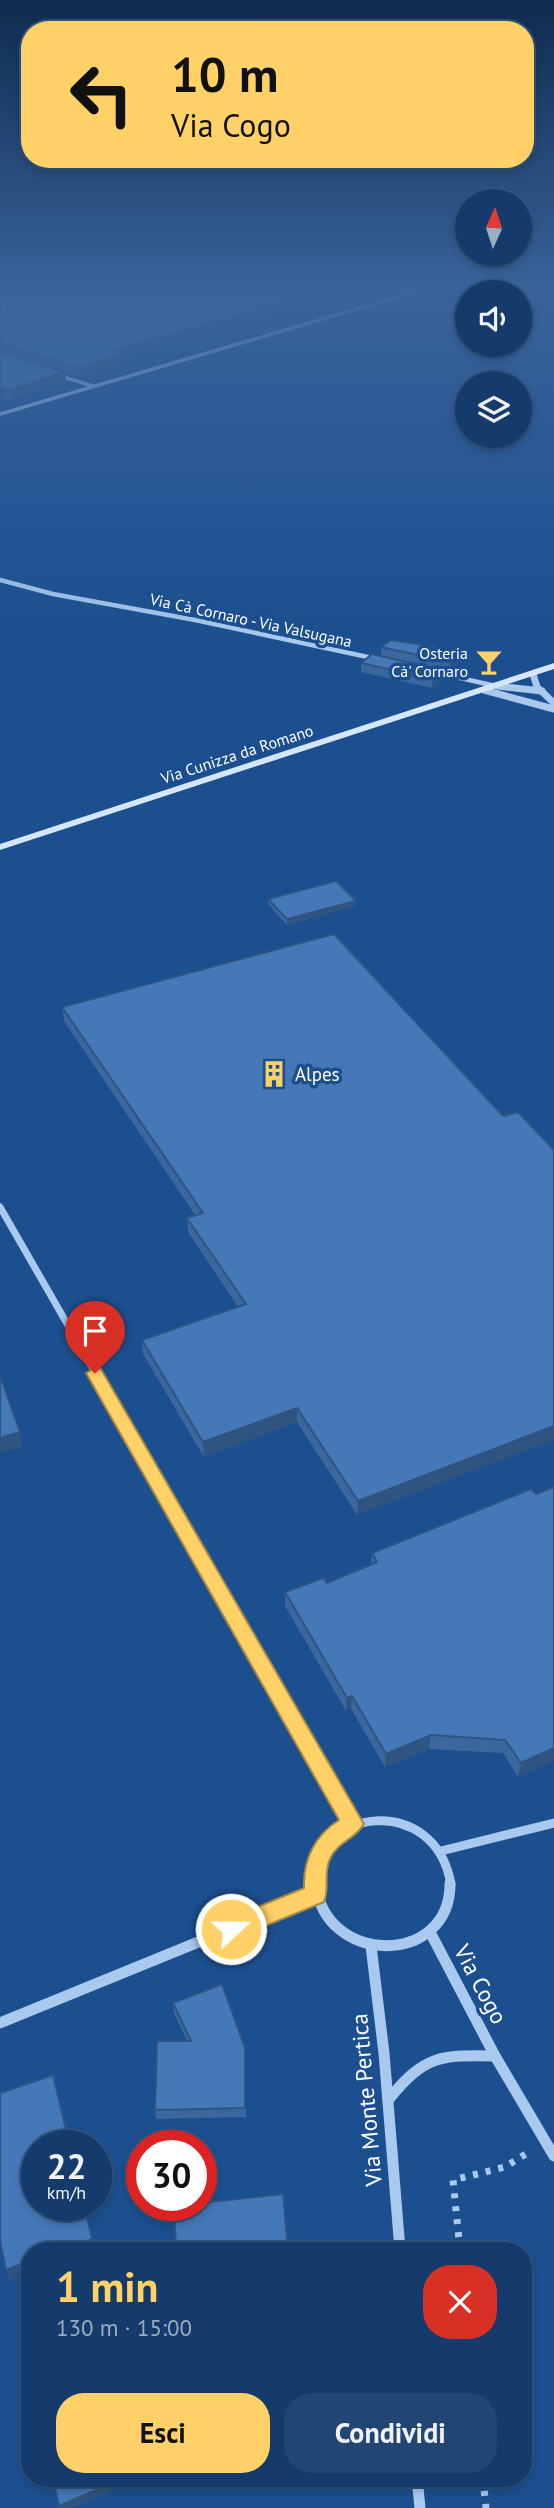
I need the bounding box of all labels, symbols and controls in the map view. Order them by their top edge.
text: 10 m [171,42,278,106]
icon: left [56,49,147,140]
text: Via Cogo [171,104,291,146]
north arrow [455,189,532,266]
map controls [455,189,532,448]
button: sound [455,280,532,357]
button: layers [455,371,532,448]
street label: Via Cà Cornaro - Via Valsugana [147,589,354,651]
place label: Osteria Cà' Cornaro [391,643,468,681]
bar icon: Osteria Cà' Cornaro [474,647,504,677]
street label: Via Cunizza da Romano [157,720,316,788]
building icon: Alpes [259,1059,289,1089]
place label: Alpes [295,1062,340,1086]
pin [65,1301,125,1373]
icon: arrive [76,1312,114,1350]
position arrow [194,1892,268,1966]
street label: Via Cogo [448,1938,514,2029]
street label: Via Monte Pertica [344,2012,388,2189]
speed limit sign: 30 [126,2130,217,2221]
text: 22 [47,2143,86,2189]
text: km/h [47,2181,86,2204]
text: 1 min [56,2259,158,2314]
button: close [423,2265,497,2339]
text: 130 m · 15:00 [56,2313,192,2342]
button: Esci [56,2393,270,2473]
button: Condividi [284,2393,497,2473]

